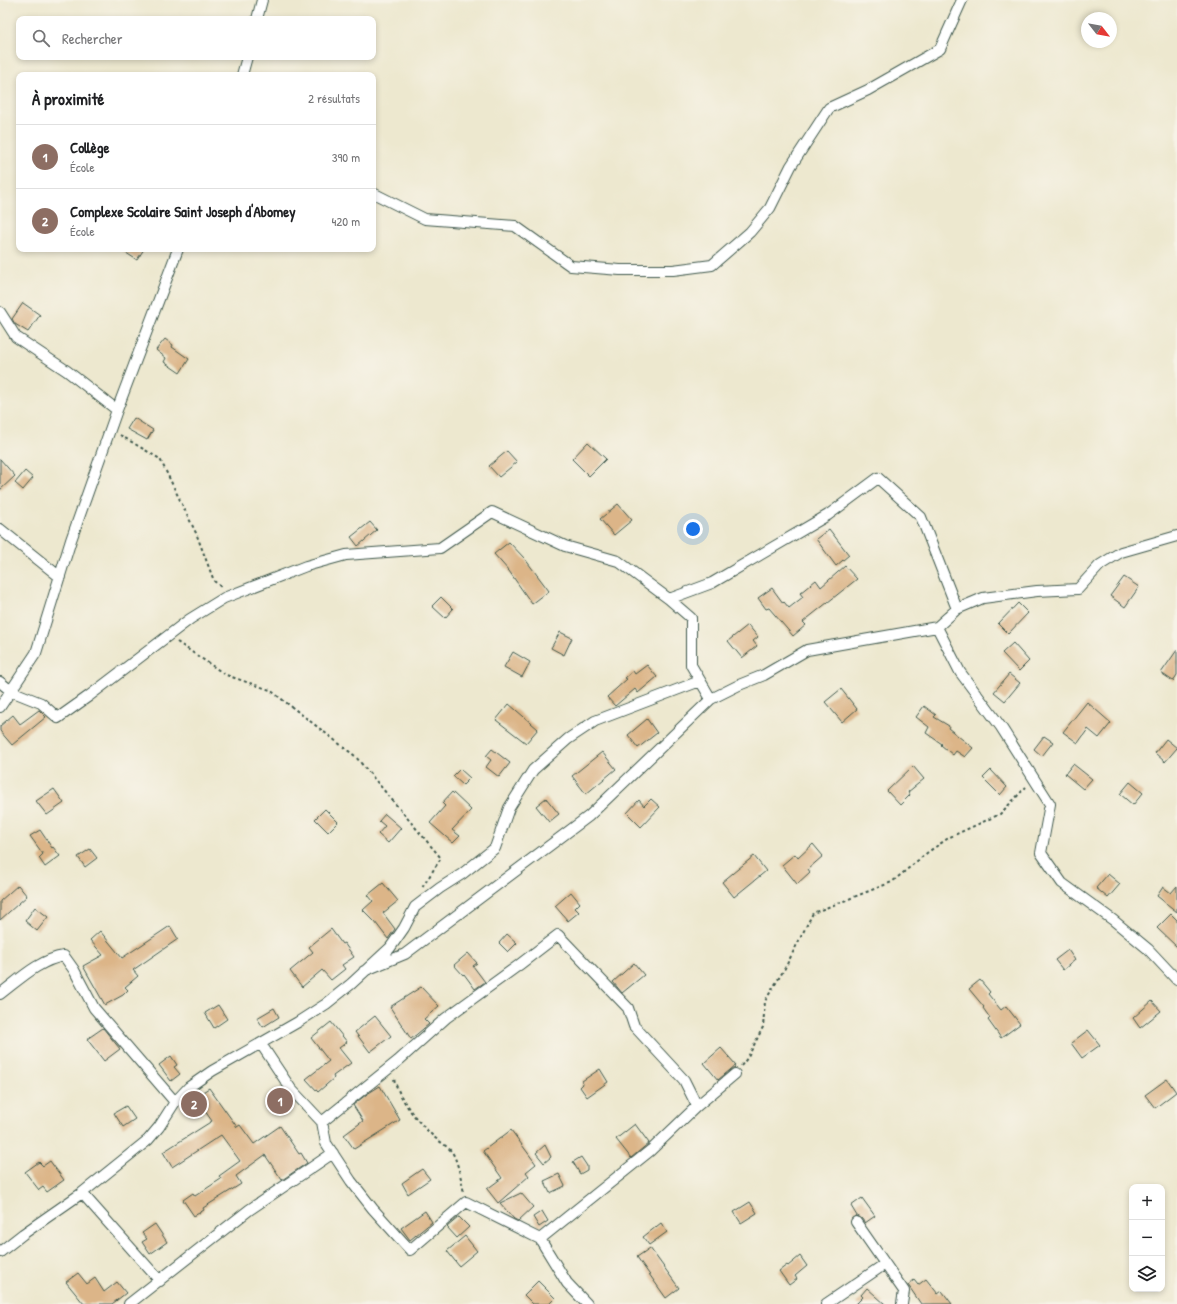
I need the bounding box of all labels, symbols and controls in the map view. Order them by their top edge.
north arrow [1081,12,1117,48]
search box [16,16,376,60]
icon: search [30,27,52,49]
text: Rechercher [62,28,123,49]
text: À proximité [32,87,104,110]
text: 2 résultats [308,89,360,107]
text: Collège [70,137,109,158]
text: 1 [43,148,47,166]
text: 390 m [332,148,360,166]
text: École [70,158,95,176]
text: Complexe Scolaire Saint Joseph d'Abomey [70,201,296,222]
text: 2 [42,212,48,230]
text: 420 m [331,212,360,230]
text: École [70,222,95,240]
your location [683,519,703,539]
pin: 1 [267,1086,293,1116]
pin: 2 [181,1089,207,1119]
map controls [1129,1184,1165,1292]
button: + [1129,1184,1165,1220]
button: − [1129,1220,1165,1256]
button: layers [1129,1256,1165,1292]

